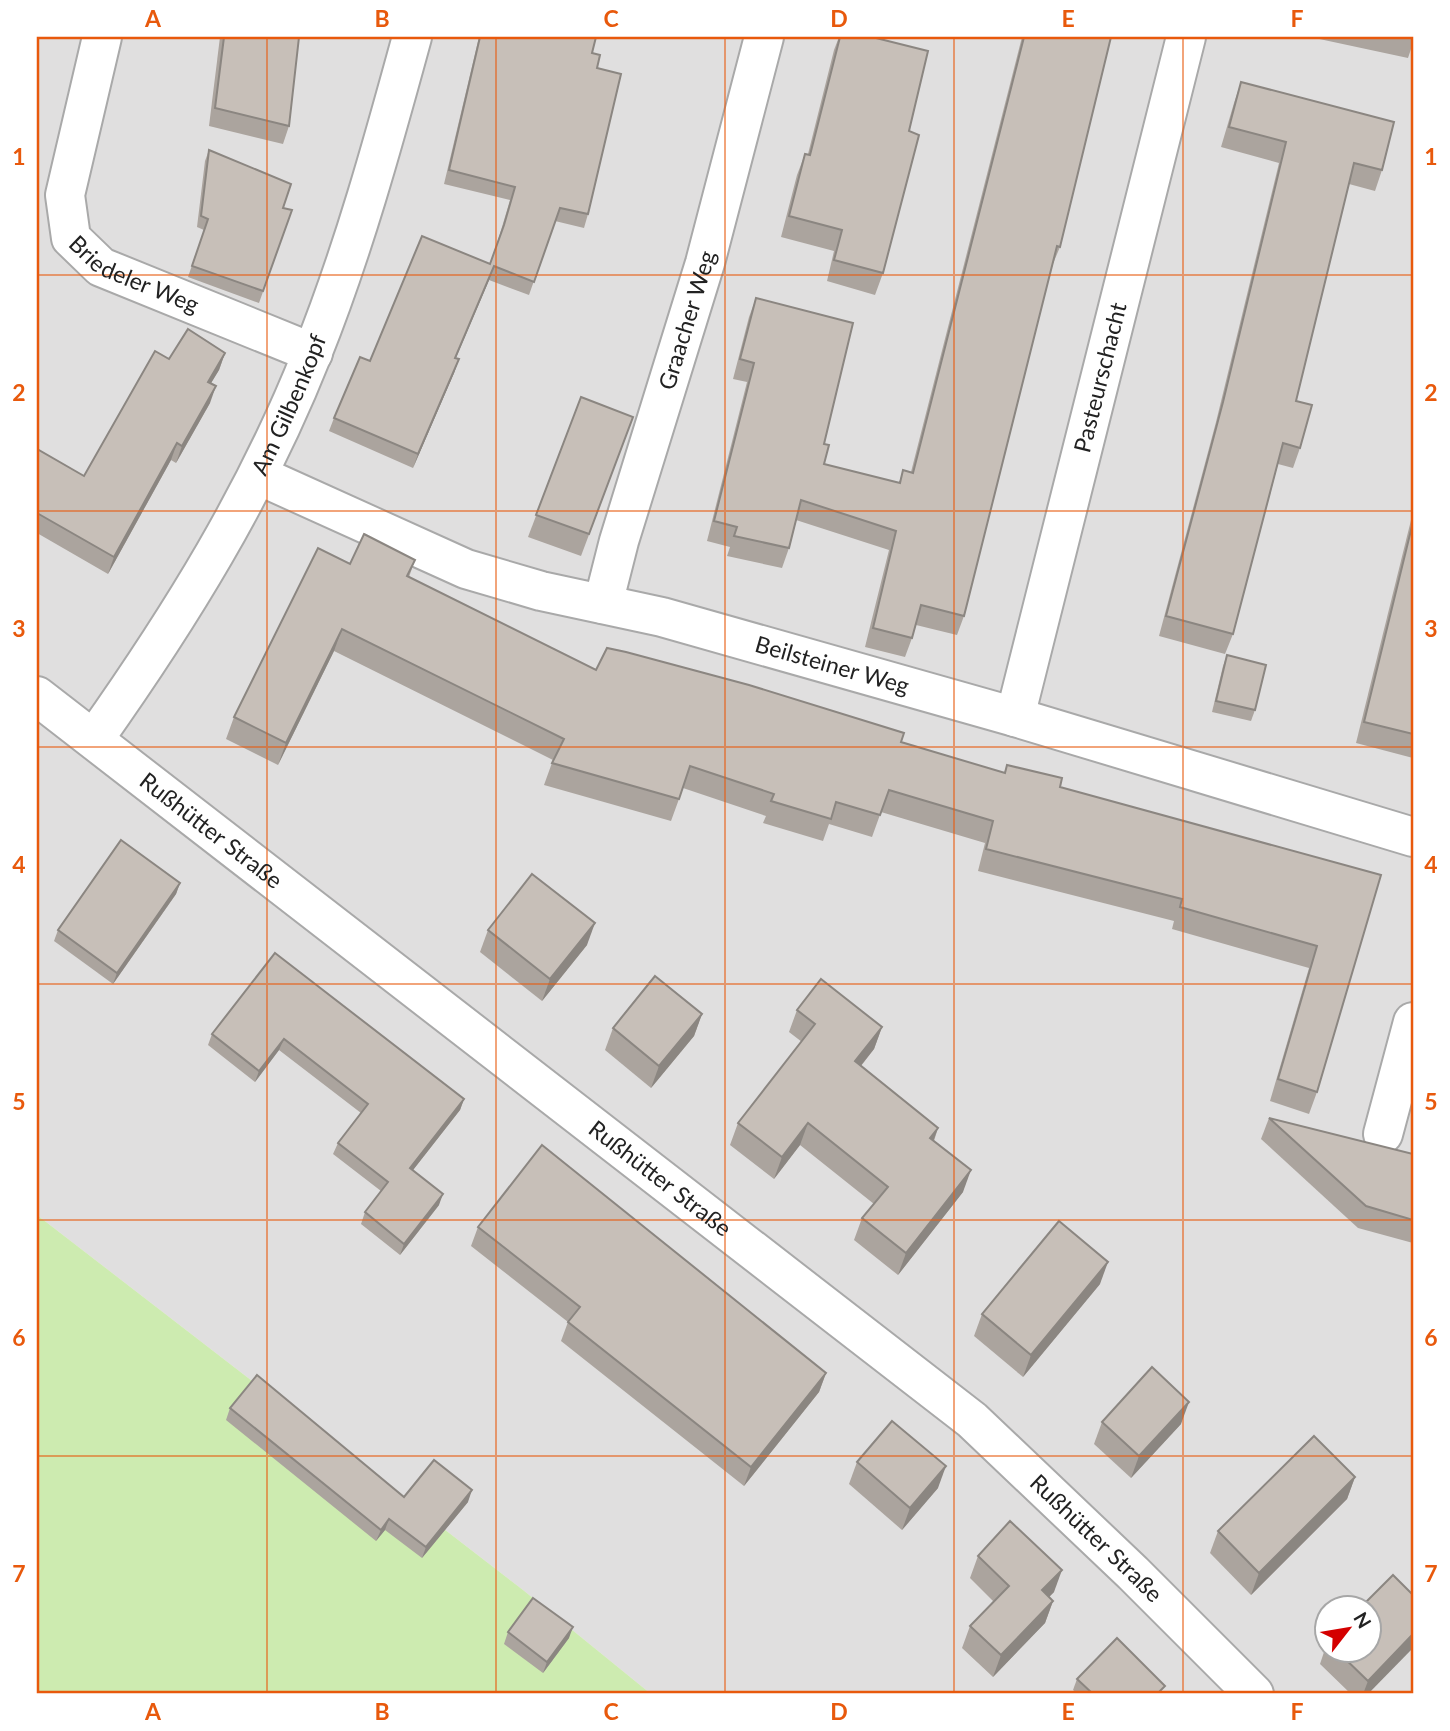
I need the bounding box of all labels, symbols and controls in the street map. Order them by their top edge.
text: A [144,4,162,32]
text: B [374,4,390,32]
text: C [603,4,619,32]
text: D [830,4,848,32]
text: E [1061,4,1075,32]
text: F [1290,4,1304,32]
text: 1 [12,142,26,170]
text: 1 [1424,142,1438,170]
street label: Briedeler Weg [64,229,203,318]
street label: Graacher Weg [652,248,721,393]
street label: Pasteurschacht [1067,299,1132,455]
street label: Am Gilbenkopf [245,330,331,479]
text: 2 [12,378,26,406]
text: 2 [1424,378,1438,406]
text: 3 [12,614,26,642]
text: 3 [1424,614,1438,642]
street label: Beilsteiner Weg [752,629,913,699]
street label: Rußhütter Straße [135,766,288,894]
text: 4 [12,850,26,878]
text: 4 [1424,850,1438,878]
text: 5 [12,1087,26,1115]
text: 5 [1424,1087,1438,1115]
street label: Rußhütter Straße [584,1114,738,1242]
text: 6 [12,1323,26,1351]
text: 6 [1424,1323,1438,1351]
street label: Rußhütter Straße [1025,1468,1169,1607]
text: 7 [12,1559,26,1587]
text: 7 [1424,1559,1438,1587]
north arrow [1314,1594,1384,1664]
text: N [1349,1608,1377,1632]
text: A [144,1697,162,1725]
text: B [374,1697,390,1725]
text: C [603,1697,619,1725]
text: D [830,1697,848,1725]
text: E [1061,1697,1075,1725]
text: F [1290,1697,1304,1725]

